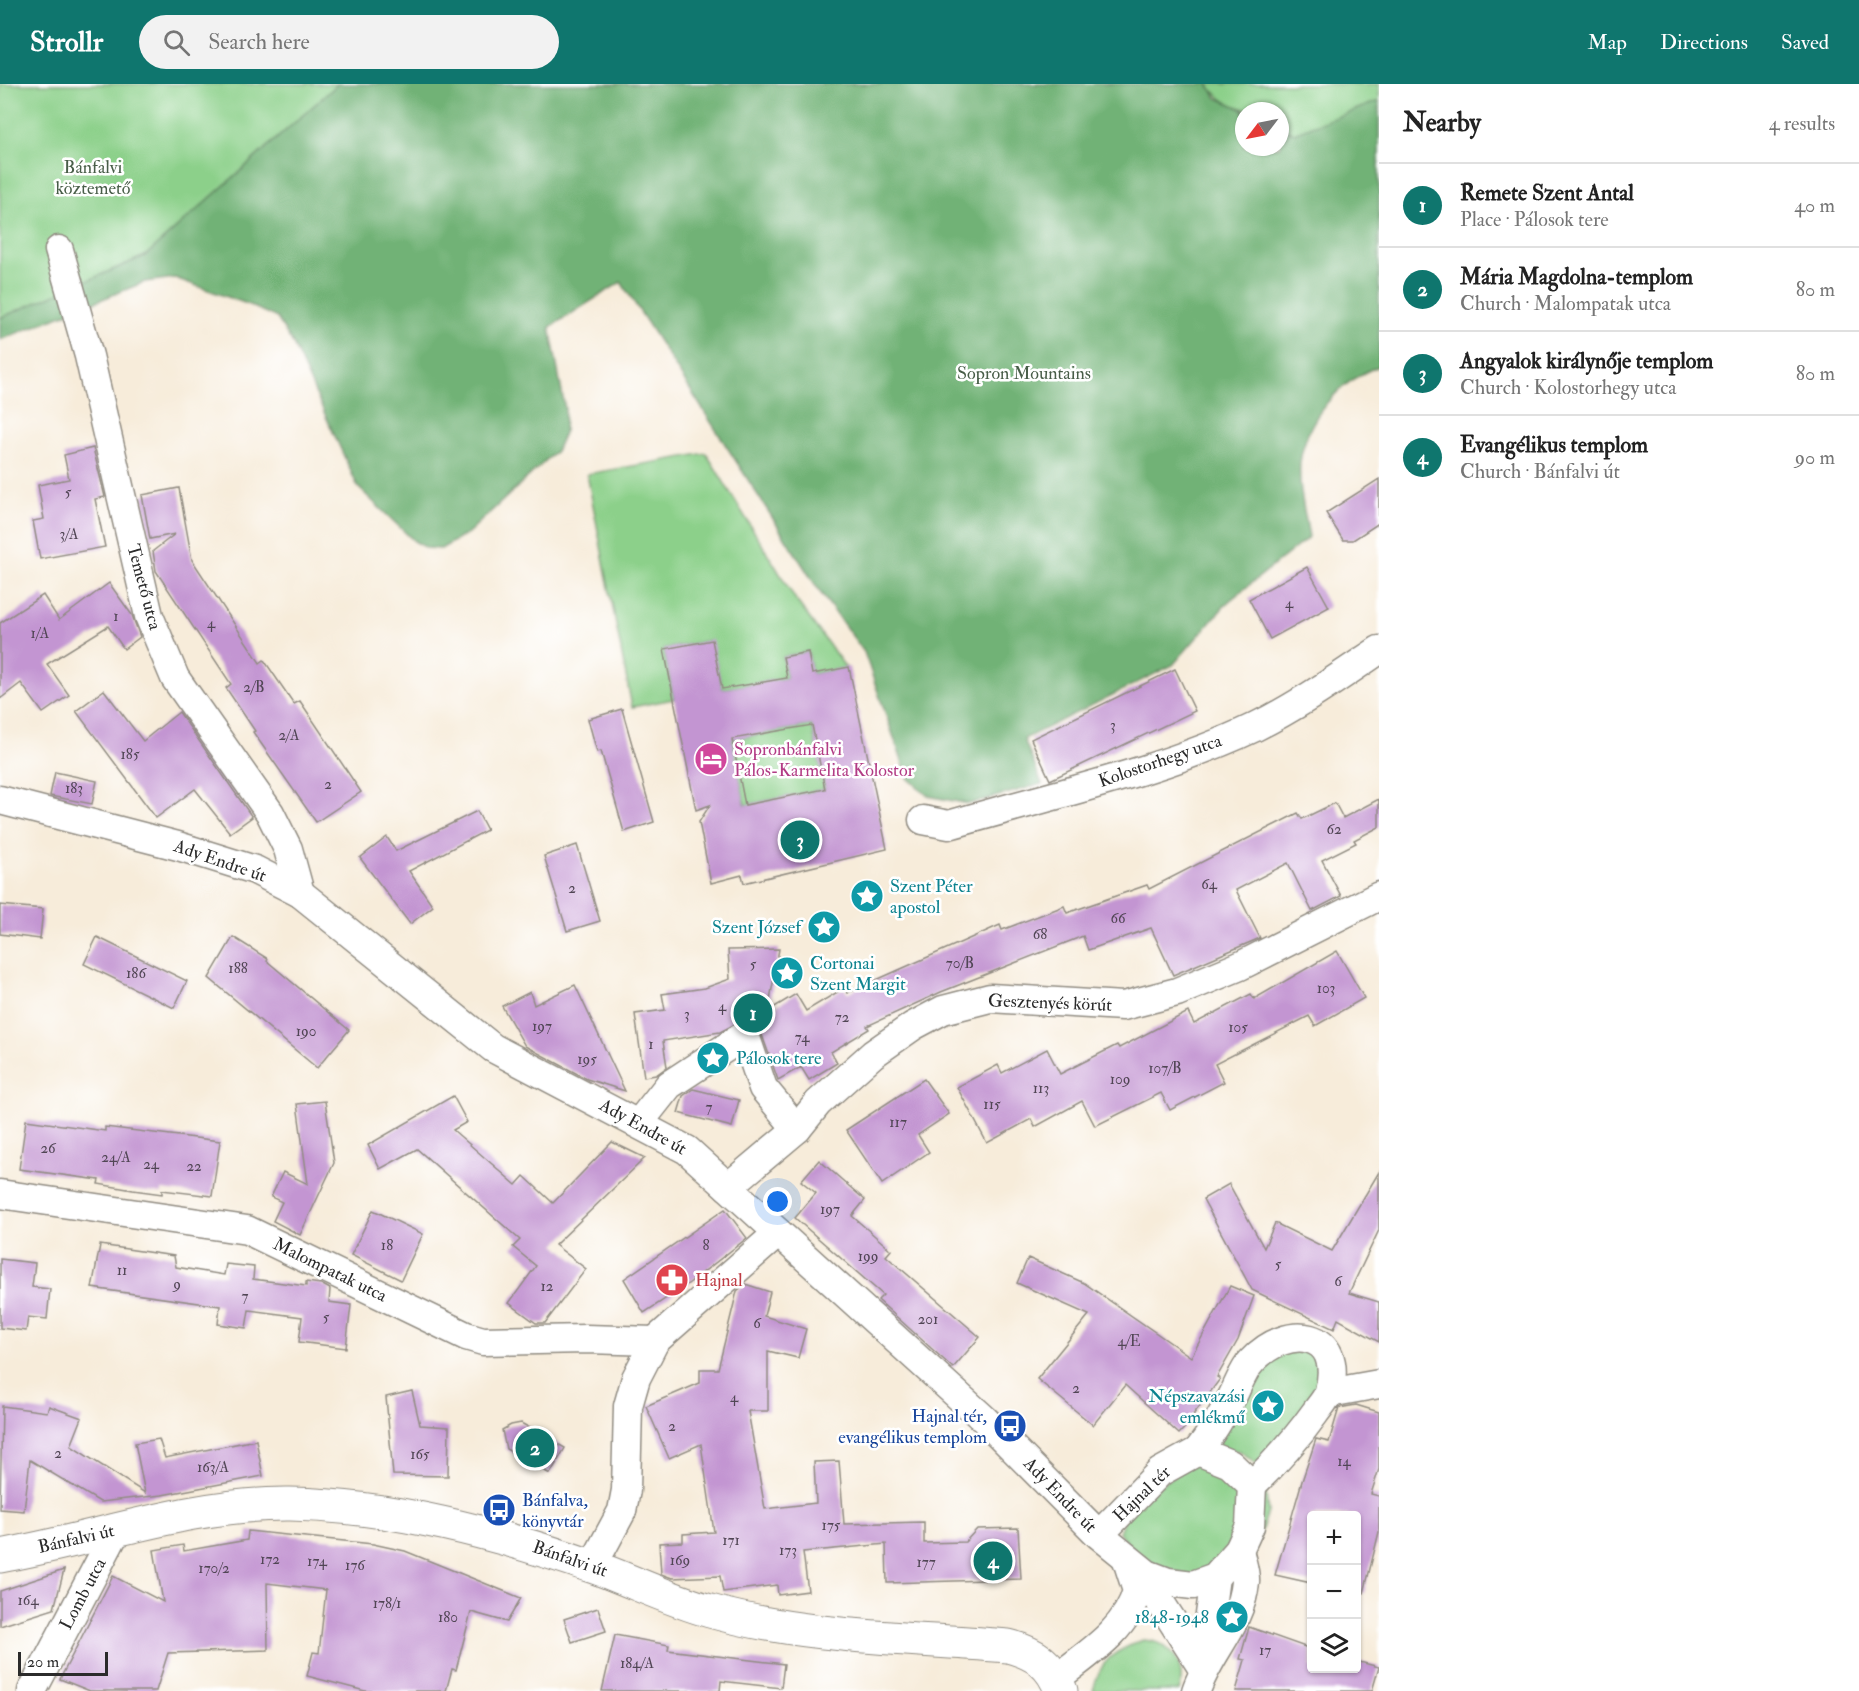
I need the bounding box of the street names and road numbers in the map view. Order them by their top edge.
street label: Temető utca [122,542,167,633]
street label: Kolostorhegy utca [1095,729,1225,793]
street label: Ady Endre út [170,834,269,888]
street label: Gesztenyés körút [988,989,1113,1017]
street label: Ady Endre út [595,1093,691,1160]
street label: Malompatak utca [269,1233,391,1308]
street label: Ady Endre út [1018,1452,1102,1538]
street label: Hajnal tér [1108,1461,1176,1527]
street label: Bánfalvi út [36,1519,117,1559]
street label: Bánfalvi út [530,1535,611,1583]
street label: Lomb utca [55,1554,112,1634]

